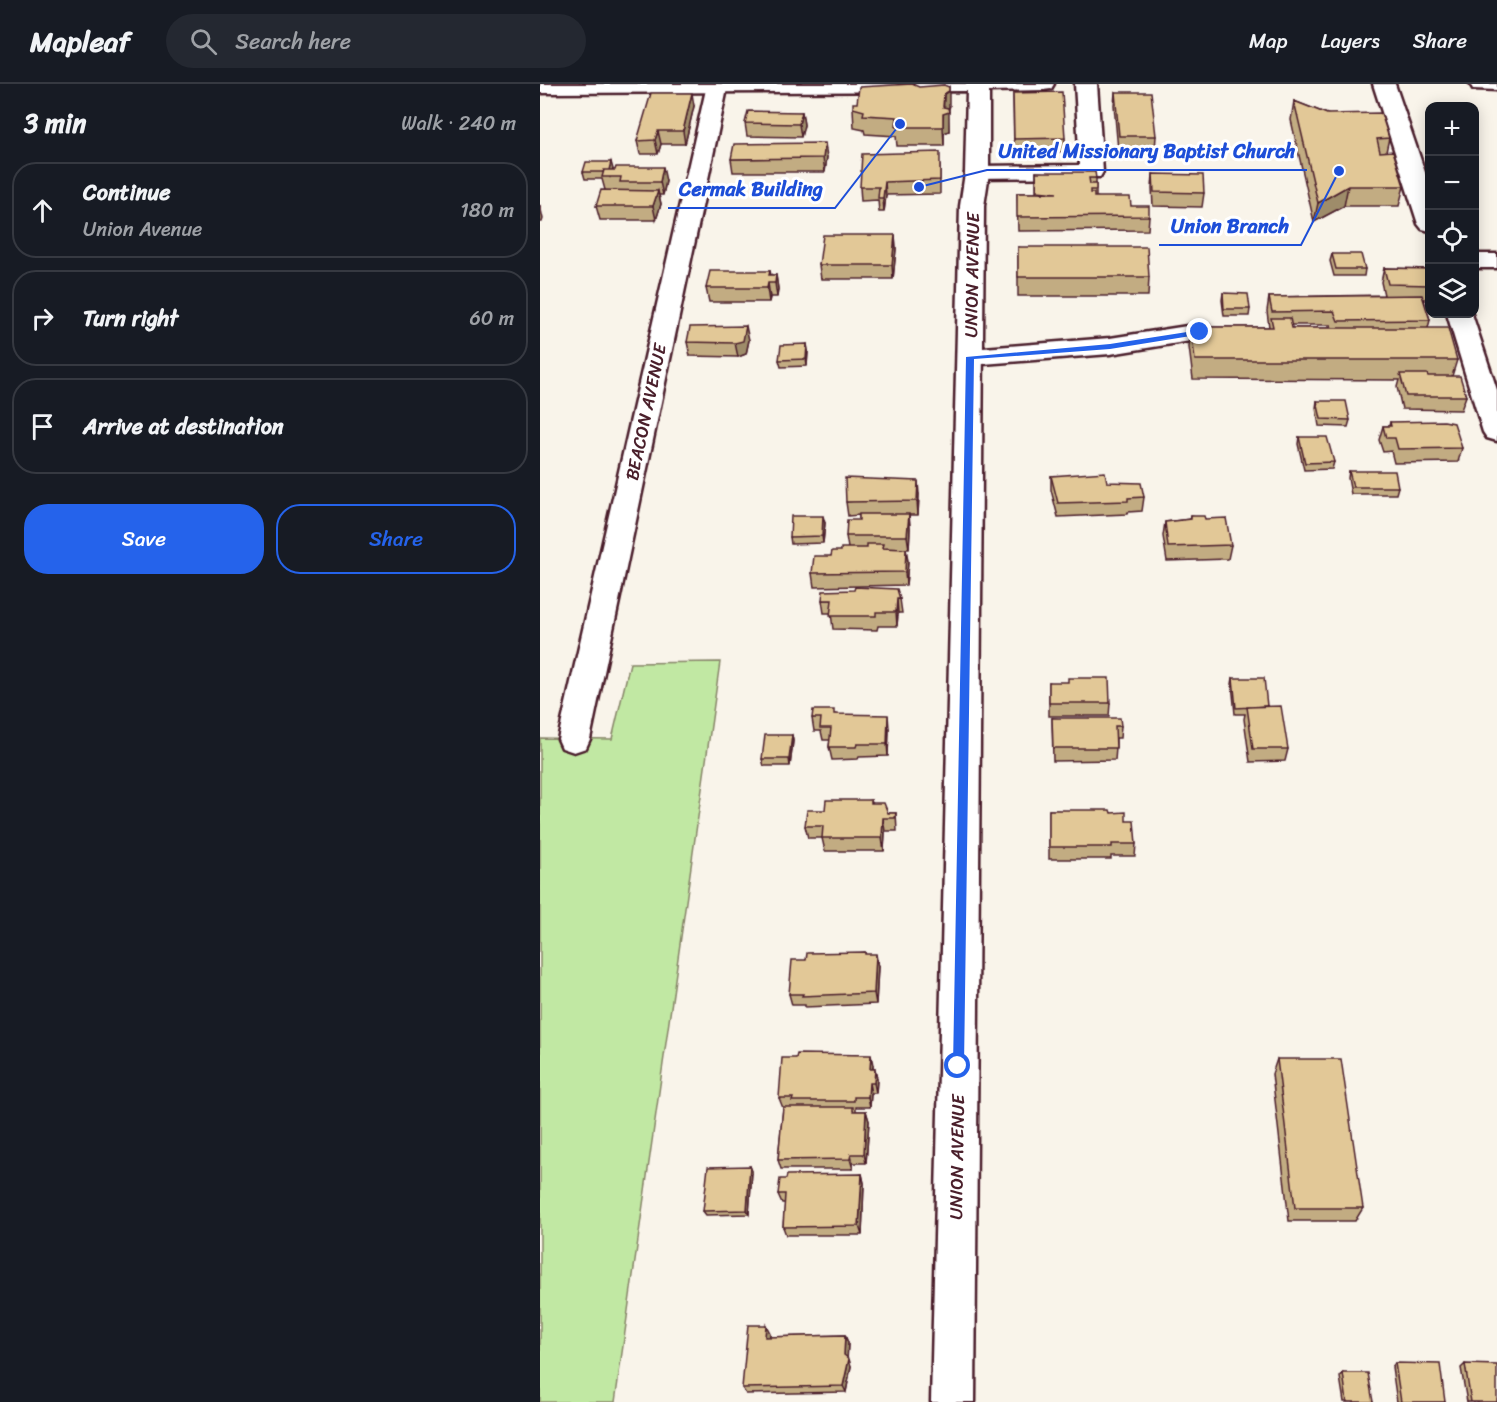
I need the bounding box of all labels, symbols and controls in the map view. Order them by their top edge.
search box [166,14,586,68]
text: Mapleaf [30,17,130,66]
text: Search here [235,22,351,61]
text: Map [1249,22,1288,60]
text: Layers [1321,22,1380,60]
text: Share [1413,22,1467,60]
icon: search [187,25,220,58]
text: 3 min [24,100,86,146]
map controls [1425,102,1479,318]
button: + [1425,102,1479,156]
text: Walk · 240 m [401,106,516,141]
callout: United Missionary Baptist Church [987,132,1307,170]
text: United Missionary Baptist Church [998,134,1296,169]
button: − [1425,156,1479,210]
callout: Cermak Building [668,170,835,208]
text: Cermak Building [678,172,823,207]
text: Continue [83,173,171,212]
text: 180 m [460,193,514,228]
icon: ahead [26,194,59,227]
callout: Union Branch [1159,207,1301,245]
text: Union Branch [1171,209,1289,244]
button: locate [1425,210,1479,264]
street label: UNION AVENUE [955,211,989,338]
text: Union Avenue [83,212,202,247]
button: layers [1425,264,1479,318]
text: Turn right [83,299,178,338]
text: 60 m [469,301,514,336]
icon: right [26,302,59,335]
route end [1186,318,1212,344]
street label: BEACON AVENUE [616,340,676,483]
text: Arrive at destination [83,407,284,446]
icon: arrive [26,410,59,443]
button: Save [24,504,264,574]
button: Share [276,504,516,574]
route start [944,1052,970,1078]
street label: UNION AVENUE [940,1093,974,1220]

